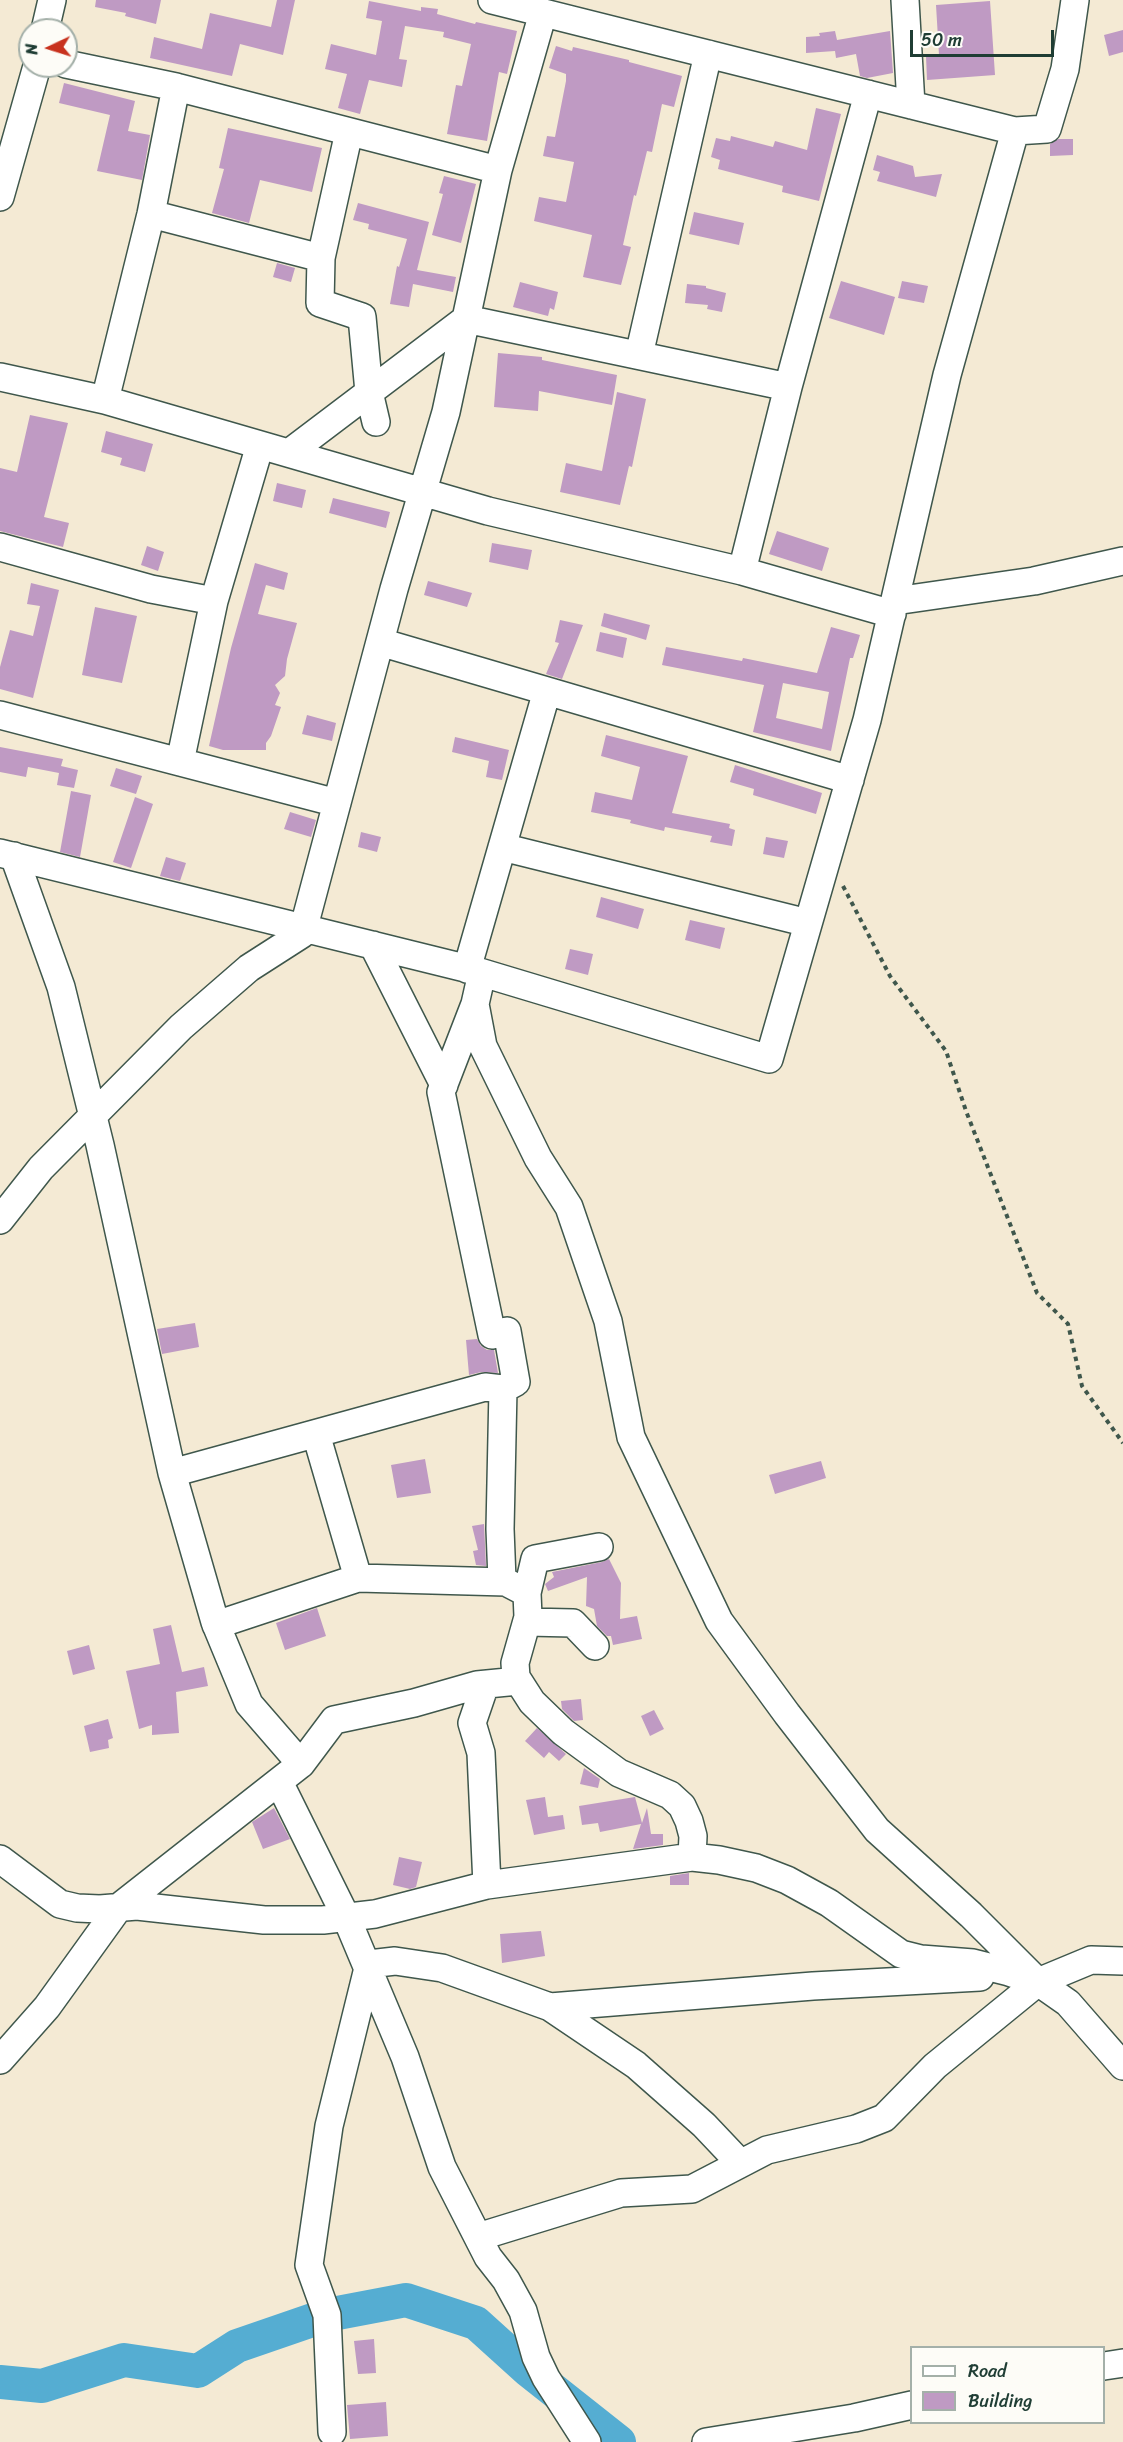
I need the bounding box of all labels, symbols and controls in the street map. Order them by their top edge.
north arrow [18,18,78,78]
scale bar [913,18,1057,56]
text: 50 m [921,24,962,56]
text: N [17,43,46,56]
legend [910,2346,1105,2424]
text: Road [968,2355,1007,2387]
text: Building [968,2385,1032,2417]

